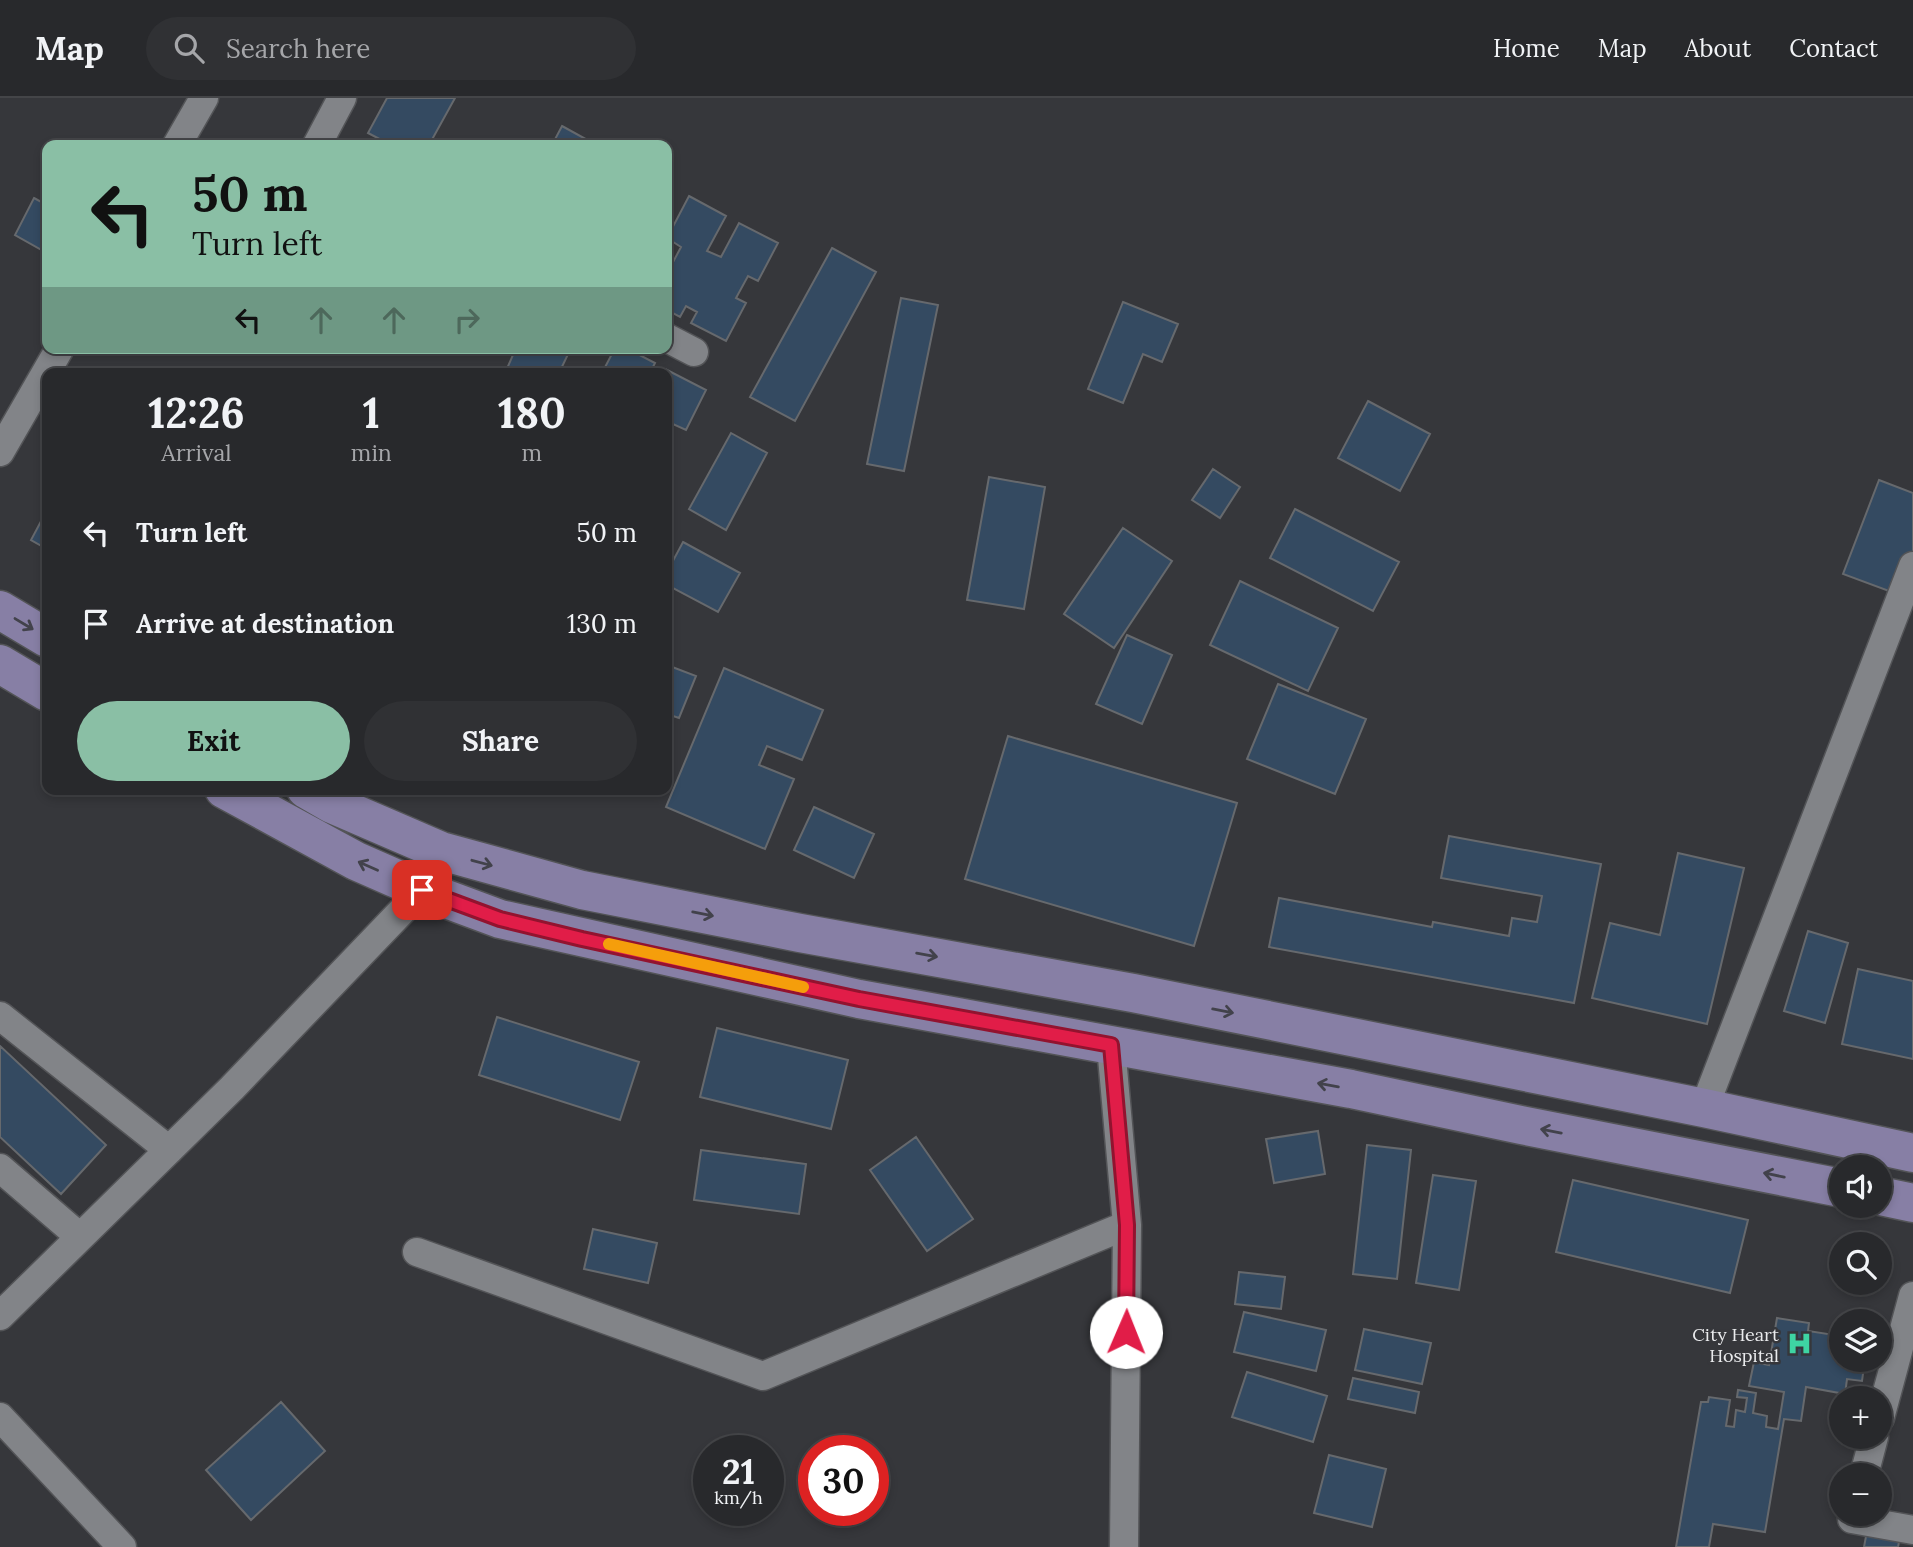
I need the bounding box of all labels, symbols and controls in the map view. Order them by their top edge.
search box [146,17,636,80]
text: Map [35,27,104,69]
icon: search [170,29,208,67]
text: Search here [226,32,370,65]
text: Home [1493,33,1560,64]
text: Map [1598,33,1647,64]
text: About [1685,33,1751,64]
text: Contact [1789,33,1878,64]
text: 50 m [192,162,308,224]
icon: left [77,168,168,259]
text: Turn left [192,223,322,264]
icon: left [229,301,267,339]
icon: ahead [302,301,340,339]
icon: ahead [375,301,413,339]
icon: right [448,301,486,339]
text: 12:26 [148,386,245,440]
text: 1 [363,386,380,440]
text: 180 [498,386,566,440]
text: Arrival [161,438,232,467]
text: min [351,438,392,467]
text: m [522,438,542,467]
icon: left [77,514,115,552]
text: Turn left [136,516,247,549]
text: 50 m [577,516,637,549]
icon: arrive [77,605,115,643]
text: Arrive at destination [136,607,394,640]
text: 130 m [567,607,637,640]
one-way arrow [13,618,33,632]
button: Exit [77,701,350,781]
button: Share [364,701,637,781]
one-way arrow [470,857,492,870]
one-way arrow [358,859,379,872]
pin [392,860,452,920]
icon: arrive [403,871,441,909]
one-way arrow [691,908,714,921]
one-way arrow [915,949,938,963]
one-way arrow [1211,1004,1234,1018]
one-way arrow [1317,1078,1340,1091]
one-way arrow [1540,1124,1563,1137]
map controls [1829,1155,1892,1526]
button: sound [1829,1155,1892,1218]
one-way arrow [1763,1167,1786,1181]
button: search [1829,1232,1892,1295]
position arrow [1089,1295,1163,1369]
button: layers [1829,1309,1892,1372]
place label: City Heart Hospital [1692,1323,1779,1367]
hospital icon: City Heart Hospital [1785,1330,1813,1358]
button: + [1829,1386,1892,1449]
speed limit sign: 30 [798,1435,889,1526]
text: 21 [722,1449,755,1494]
button: − [1829,1463,1892,1526]
text: km/h [714,1486,763,1509]

